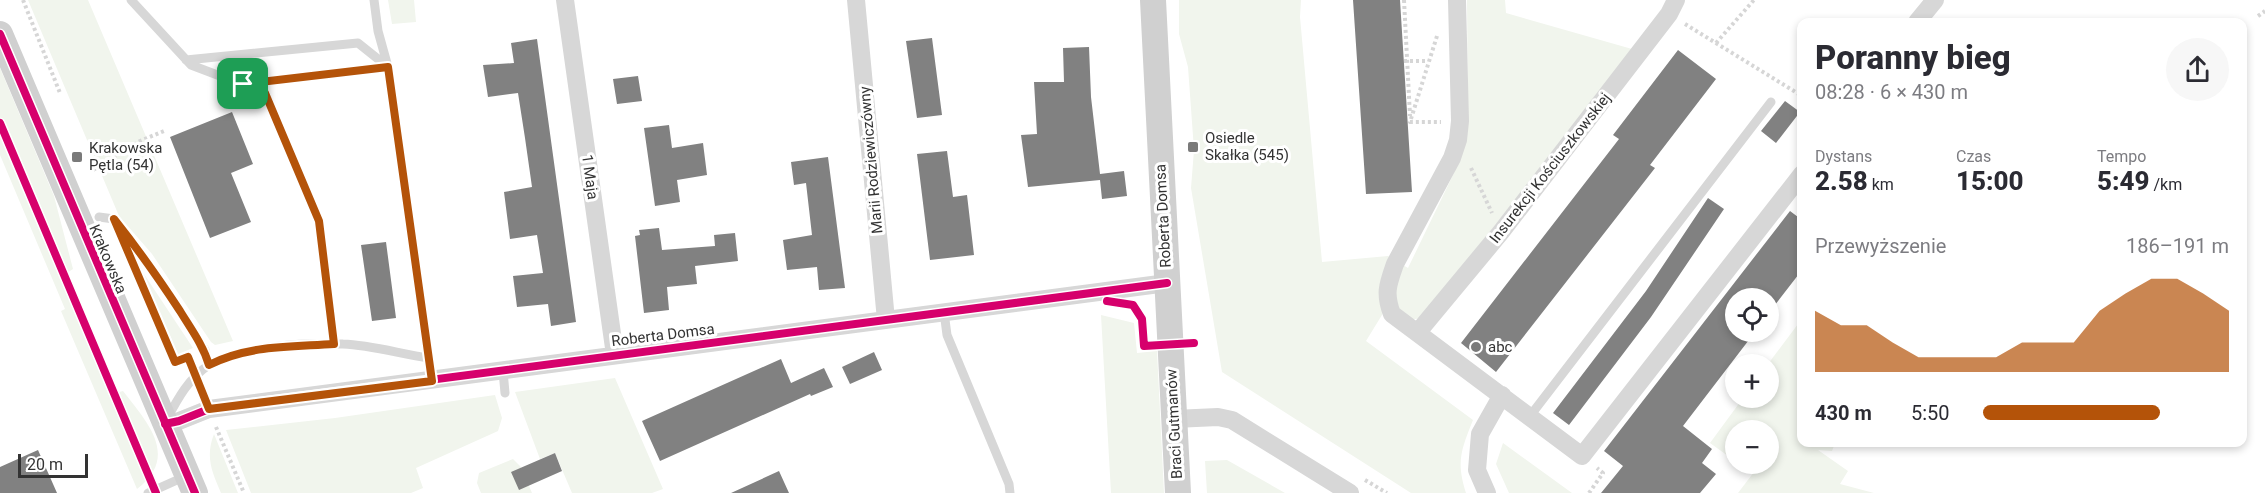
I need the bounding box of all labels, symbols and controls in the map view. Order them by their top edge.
text: Poranny bieg [1815,38,2011,77]
button: share [2166,38,2229,101]
pin [217,58,268,109]
icon: arrive [226,67,259,100]
text: 08:28 · 6 × 430 m [1815,80,1968,104]
street label: Marii Rodziewiczówny [856,86,886,234]
street label: Insurekcji Kościuszkowskiej [1486,89,1614,247]
place label: Osiedle Skałka (545) [1205,129,1289,164]
place label: Krakowska Pętla (54) [89,139,162,174]
marker: Osiedle Skałka (545) [1186,140,1200,154]
text: Dystans [1815,147,1872,166]
text: Czas [1956,147,1991,166]
text: Tempo [2097,147,2146,166]
marker: Krakowska Pętla (54) [70,150,84,164]
street label: 1 Maja [578,153,602,201]
street label: Roberta Domsa [1151,164,1175,268]
text: 2.58 [1815,166,1868,196]
text: 15:00 [1956,166,2024,196]
text: 5:49 [2097,166,2150,196]
text: km [1868,175,1894,194]
text: /km [2150,175,2182,194]
street label: Krakowska [85,222,131,296]
text: Przewyższenie [1815,234,1946,258]
text: 186–191 m [2126,234,2229,258]
map controls [1725,288,1779,474]
button: locate [1725,288,1779,342]
street label: Roberta Domsa [610,320,716,350]
place label: abc [1488,338,1513,356]
marker: abc [1469,340,1483,354]
button: + [1725,354,1779,408]
street label: Braci Gutmanów [1162,368,1186,480]
text: 430 m [1815,401,1872,425]
text: 5:50 [1911,401,1950,425]
button: − [1725,420,1779,474]
scale bar [18,451,88,478]
text: 20 m [27,455,63,474]

